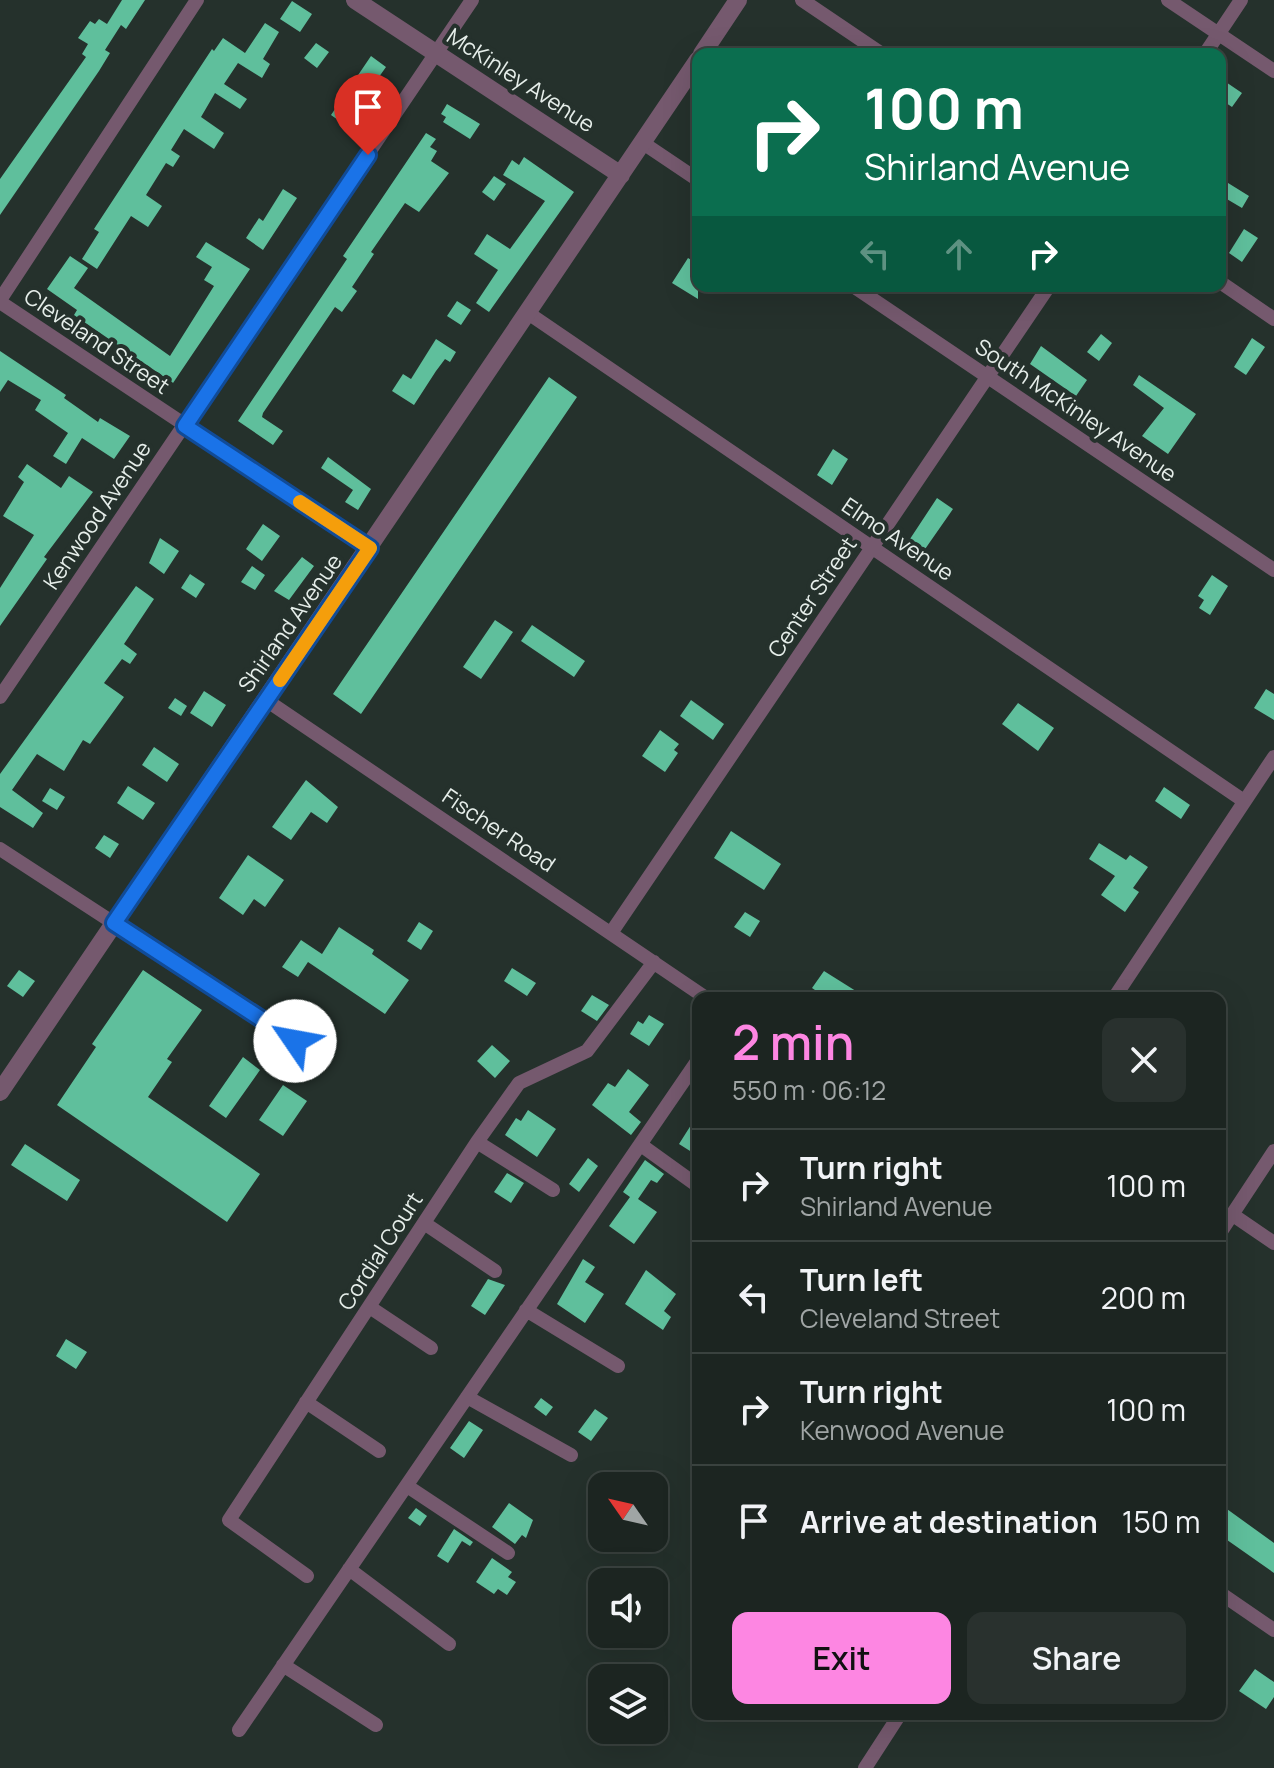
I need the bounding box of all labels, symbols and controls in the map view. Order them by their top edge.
street label: McKinley Avenue [441,21,601,139]
text: 100 m [864,69,1024,146]
pin [334,73,402,155]
icon: right [732,80,836,184]
icon: arrive [346,85,390,129]
text: Shirland Avenue [864,142,1130,191]
icon: left [853,232,897,276]
icon: ahead [937,232,981,276]
icon: right [1021,232,1065,276]
street label: Cleveland Street [18,281,176,401]
street label: South McKinley Avenue [969,331,1183,489]
street label: Kenwood Avenue [36,435,158,595]
street label: Elmo Avenue [836,490,960,588]
street label: Center Street [761,531,864,663]
street label: Shirland Avenue [231,548,349,698]
street label: Fischer Road [437,781,561,879]
position arrow [253,999,337,1083]
text: 2 min [732,1009,854,1074]
button: close [1102,1018,1186,1102]
text: 550 m · 06:12 [732,1072,886,1108]
text: Turn right [800,1147,943,1188]
icon: right [732,1163,776,1207]
text: 100 m [1106,1165,1186,1206]
street label: Cordial Court [331,1186,429,1316]
text: Shirland Avenue [800,1188,992,1224]
text: Turn left [800,1259,923,1300]
icon: left [732,1275,776,1319]
text: 200 m [1101,1277,1186,1318]
text: Cleveland Street [800,1300,1000,1336]
text: Turn right [800,1371,943,1412]
icon: right [732,1387,776,1431]
text: 100 m [1106,1389,1186,1430]
text: Kenwood Avenue [800,1412,1004,1448]
north arrow [588,1472,668,1552]
map controls [588,1472,668,1744]
icon: arrive [732,1499,776,1543]
text: Arrive at destination [800,1501,1098,1542]
text: 150 m [1122,1501,1201,1542]
button: sound [588,1568,668,1648]
button: Exit [732,1612,951,1704]
button: Share [967,1612,1186,1704]
button: layers [588,1664,668,1744]

